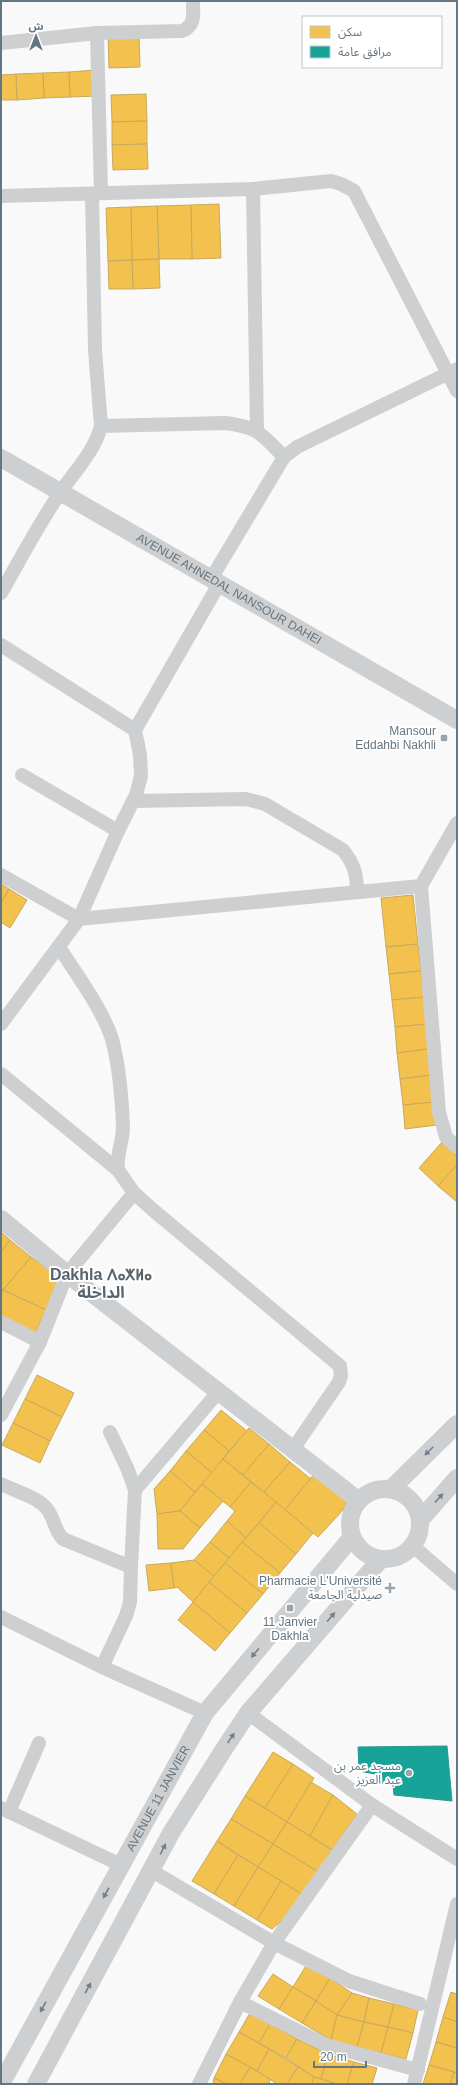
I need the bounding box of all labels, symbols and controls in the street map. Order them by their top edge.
north arrow [16,16,56,56]
legend [302,16,442,68]
text: ش [28,20,44,33]
text: سكن [338,25,362,39]
text: مرافق عامة [338,45,392,60]
street label: AVENUE AHNEDAL NANSOUR DAHEI [134,530,324,648]
place label: Mansour Eddahbi Nakhli [355,724,436,752]
marker: Mansour Eddahbi Nakhli [439,733,449,743]
district label: Dakhla ⴷⴰⵅⵍⴰ الداخلة [50,1266,152,1301]
one-way arrow [424,1446,434,1456]
one-way arrow [434,1494,443,1503]
place label: Pharmacie L'Université صيدلية الجامعة [259,1574,382,1602]
marker: Pharmacie L'Université صيدلية الجامعة [385,1583,395,1593]
marker: 11 Janvier Dakhla [285,1603,295,1613]
one-way arrow [327,1611,336,1622]
place label: 11 Janvier Dakhla [263,1615,317,1643]
one-way arrow [250,1647,259,1658]
one-way arrow [227,1733,235,1743]
street label: AVENUE 11 JANVIER [123,1743,193,1854]
place label: مسجد عمر بن عبد العزيز [334,1759,401,1787]
marker: مسجد عمر بن عبد العزيز [404,1768,414,1778]
one-way arrow [160,1843,166,1855]
one-way arrow [102,1887,109,1899]
one-way arrow [85,1982,92,1994]
one-way arrow [40,2001,46,2013]
scale bar [314,2043,366,2069]
text: 20 m [320,2050,347,2064]

